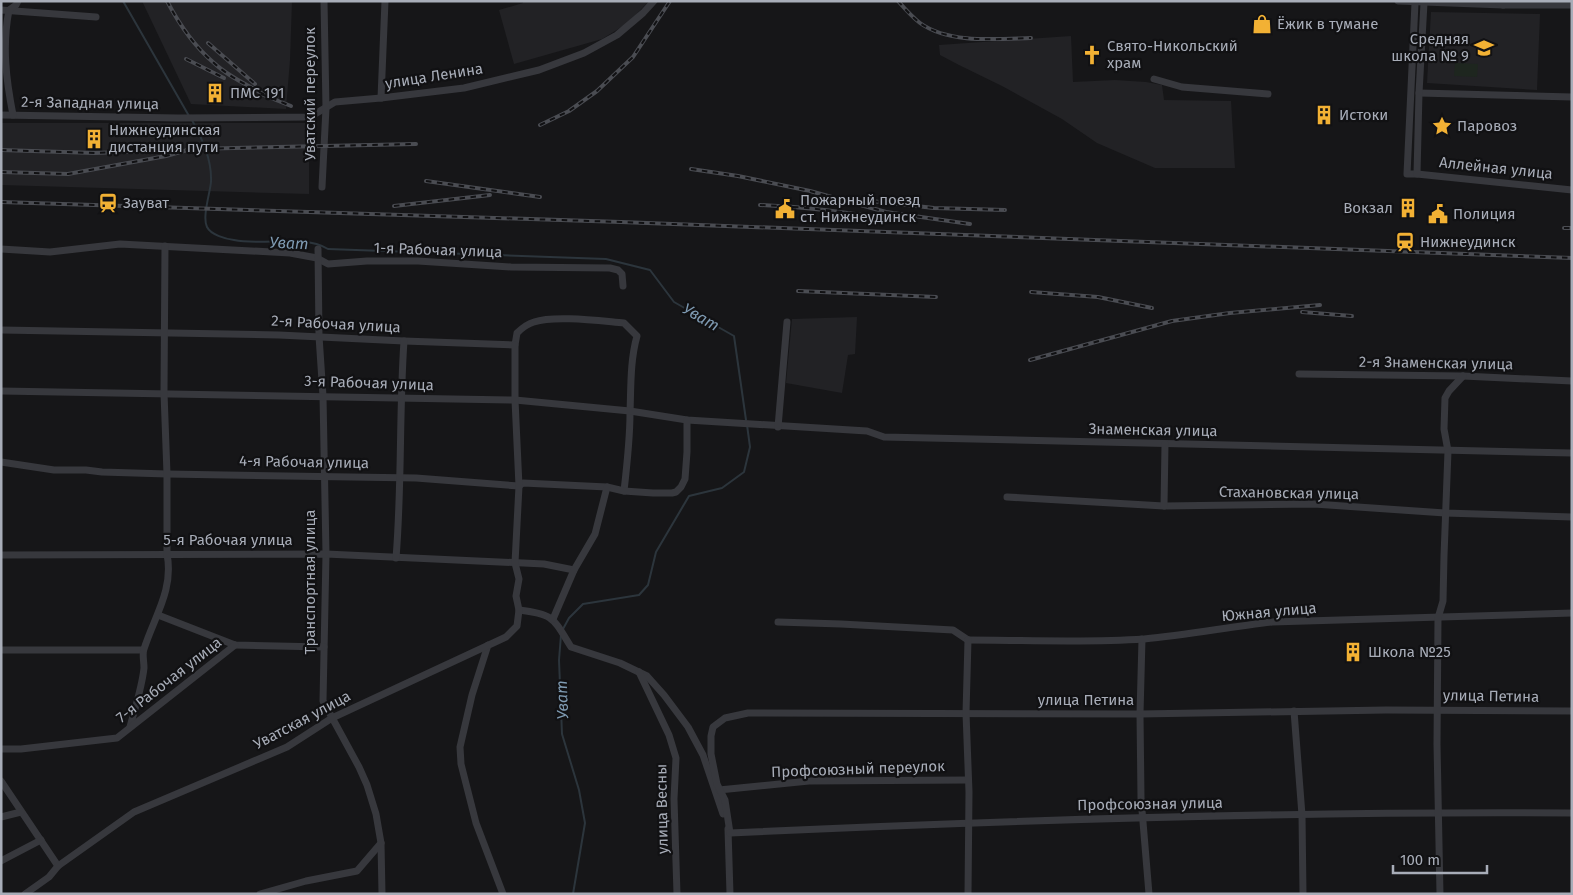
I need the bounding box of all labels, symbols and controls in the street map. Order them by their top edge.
shop icon: Ёжик в тумане [1251,13,1273,35]
place label: Ёжик в тумане [1277,15,1378,33]
street label: Уватский переулок [301,27,319,161]
place label: Средняя школа № 9 [1391,30,1469,65]
place label: Свято-Никольский храм [1107,37,1238,72]
school or university icon: Средняя школа № 9 [1473,37,1495,59]
church icon: Свято-Никольский храм [1081,44,1103,66]
street label: улица Ленина [384,59,484,93]
building icon: ПМС 191 [204,82,226,104]
place label: ПМС 191 [230,84,285,102]
street label: 2-я Западная улица [21,93,159,113]
building icon: Истоки [1313,104,1335,126]
place label: Истоки [1339,106,1388,124]
place icon: Паровоз [1431,115,1453,137]
place label: Паровоз [1457,117,1517,135]
place label: Нижнеудинская дистанция пути [109,121,221,156]
building icon: Нижнеудинская дистанция пути [83,128,105,150]
street label: Аллейная улица [1438,153,1554,183]
place label: Пожарный поезд ст. Нижнеудинск [800,191,920,226]
station icon: Зауват [97,192,119,214]
place label: Зауват [123,194,169,212]
building icon: Вокзал [1397,197,1419,219]
public building icon: Пожарный поезд ст. Нижнеудинск [774,198,796,220]
place label: Вокзал [1343,199,1393,217]
public building icon: Полиция [1427,203,1449,225]
place label: Полиция [1453,205,1515,223]
station icon: Нижнеудинск [1394,231,1416,253]
water label: Уват [269,233,309,253]
place label: Нижнеудинск [1420,233,1516,251]
street label: 1-я Рабочая улица [373,239,503,261]
water label: Уват [679,299,723,335]
street label: 2-я Рабочая улица [271,312,401,336]
street label: 2-я Знаменская улица [1359,353,1513,373]
street label: 3-я Рабочая улица [304,372,434,394]
street label: Знаменская улица [1088,420,1218,440]
street label: 4-я Рабочая улица [239,452,369,472]
street label: Стахановская улица [1219,483,1359,503]
street label: Транспортная улица [301,510,319,654]
street label: 5-я Рабочая улица [163,531,293,549]
street label: Южная улица [1221,599,1317,625]
street label: 7-я Рабочая улица [113,633,225,727]
building icon: Школа №25 [1342,641,1364,663]
place label: Школа №25 [1368,643,1451,661]
water label: Уват [552,680,572,720]
street label: улица Петина [1443,686,1539,706]
street label: Уватская улица [250,687,354,753]
street label: улица Петина [1038,691,1134,709]
street label: Профсоюзный переулок [771,757,945,781]
street label: улица Весны [652,764,672,854]
street label: Профсоюзная улица [1077,794,1223,814]
scale bar [1393,842,1487,874]
text: 100 m [1400,851,1440,869]

